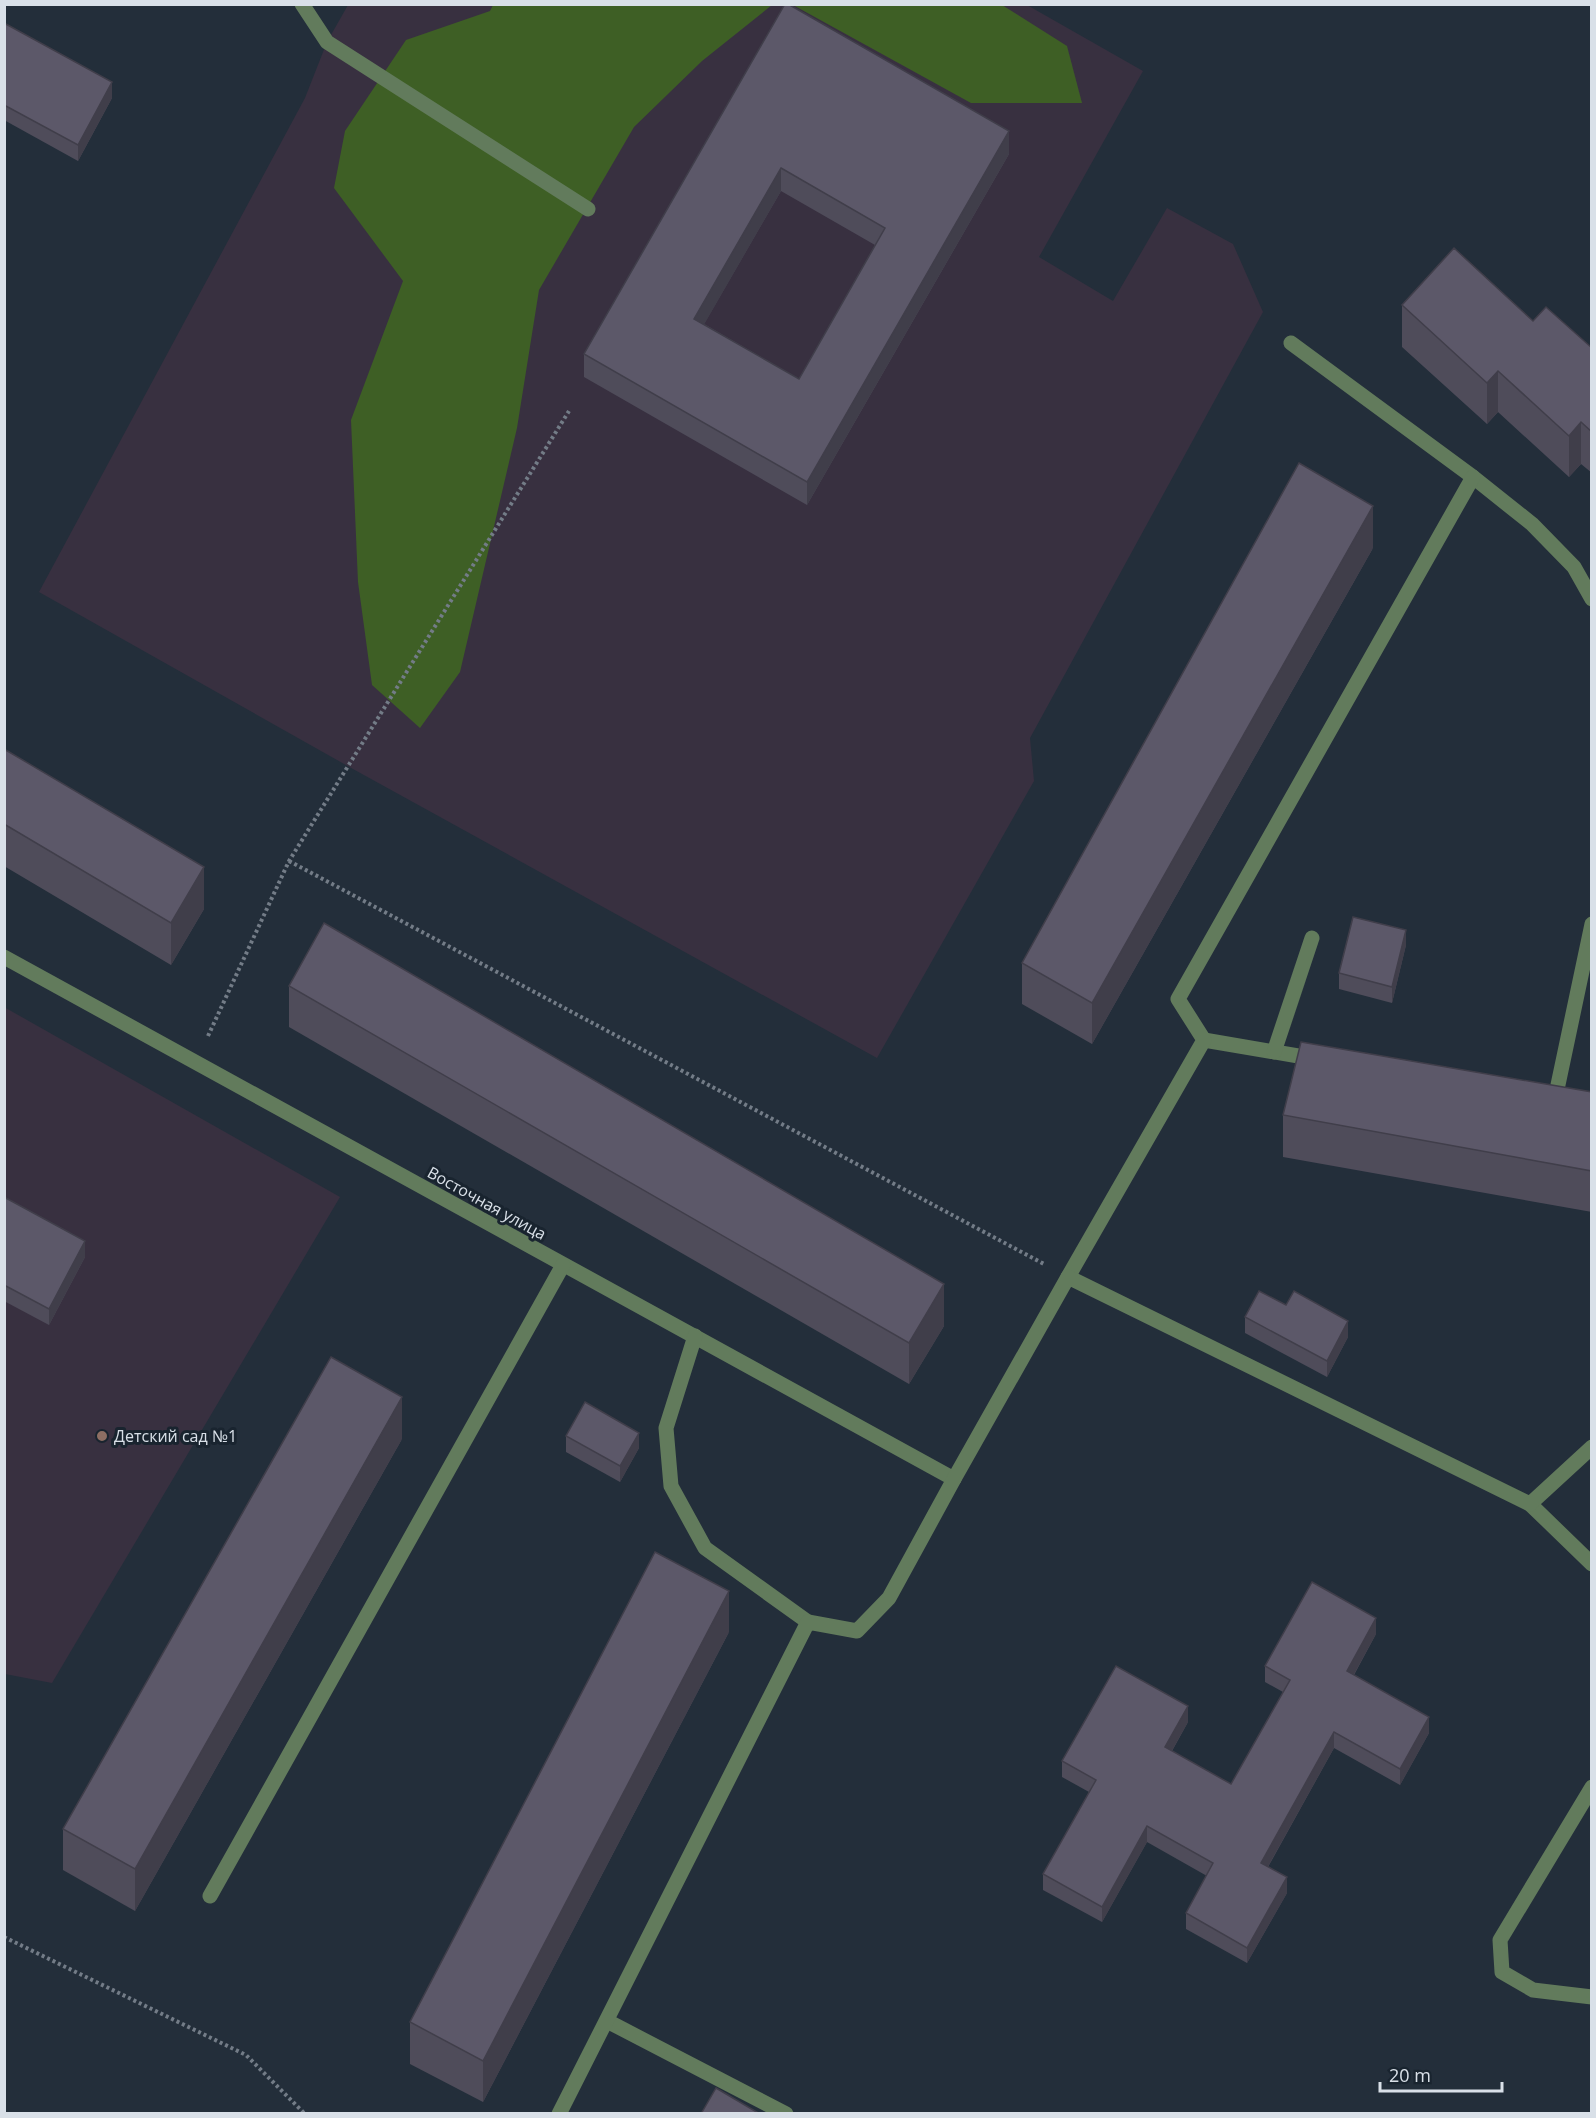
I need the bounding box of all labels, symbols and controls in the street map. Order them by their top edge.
street label: Восточная улица [424,1161,550,1245]
place label: Детский сад №1 [114,1425,237,1447]
marker: Детский сад №1 [95,1429,109,1443]
scale bar [1380,2055,1502,2093]
text: 20 m [1389,2063,1431,2087]

